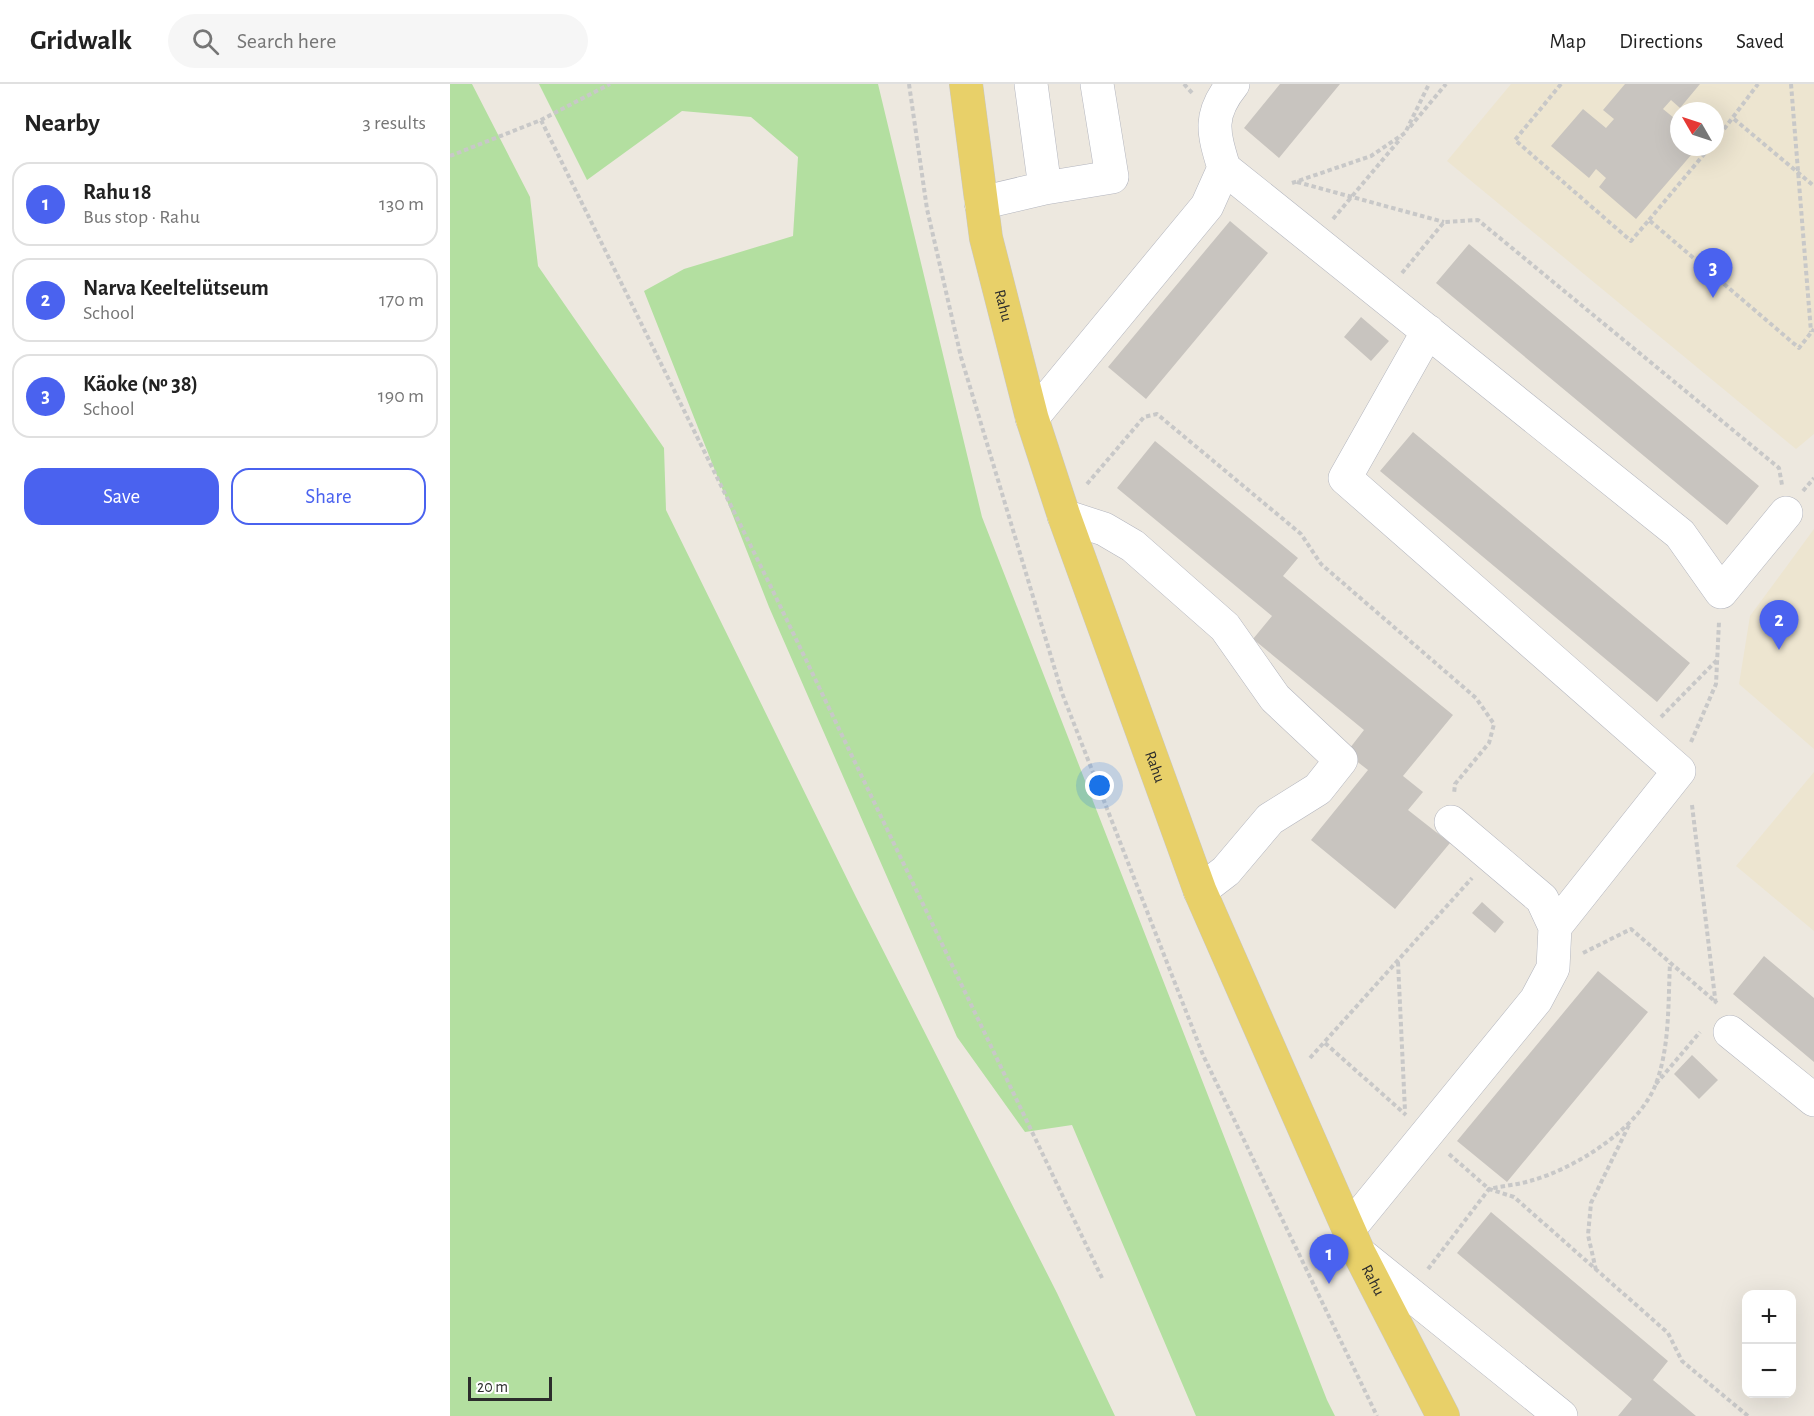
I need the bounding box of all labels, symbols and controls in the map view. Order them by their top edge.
search box [168,14,588,68]
icon: search [189,25,222,58]
text: Gridwalk [30,27,132,55]
text: Search here [237,30,336,52]
text: Map [1550,31,1586,52]
text: Directions [1619,31,1703,52]
text: Saved [1736,31,1784,52]
north arrow [1670,102,1724,156]
text: Nearby [24,110,100,136]
text: 3 results [362,113,426,133]
text: Rahu 18 [83,181,152,203]
text: 1 [42,194,49,214]
text: 130 m [379,194,424,214]
text: Bus stop · Rahu [83,207,200,227]
pin: 3 [1694,248,1732,298]
text: Narva Keeltelütseum [83,277,269,299]
street label: Rahu [991,288,1015,323]
text: 2 [41,290,50,310]
text: 170 m [379,290,424,310]
text: School [83,303,135,323]
text: Käoke (№ 38) [83,373,198,395]
text: 3 [41,386,50,406]
text: 190 m [378,386,424,406]
text: School [83,399,135,419]
button: Save [24,468,219,525]
button: Share [231,468,426,525]
pin: 2 [1760,600,1798,650]
street label: Rahu [1142,749,1168,785]
your location [1085,771,1114,800]
pin: 1 [1310,1234,1348,1284]
street label: Rahu [1358,1262,1388,1298]
map controls [1742,1290,1796,1398]
button: + [1742,1290,1796,1344]
button: − [1742,1344,1796,1398]
scale bar [468,1374,552,1402]
text: 20 m [477,1379,508,1395]

